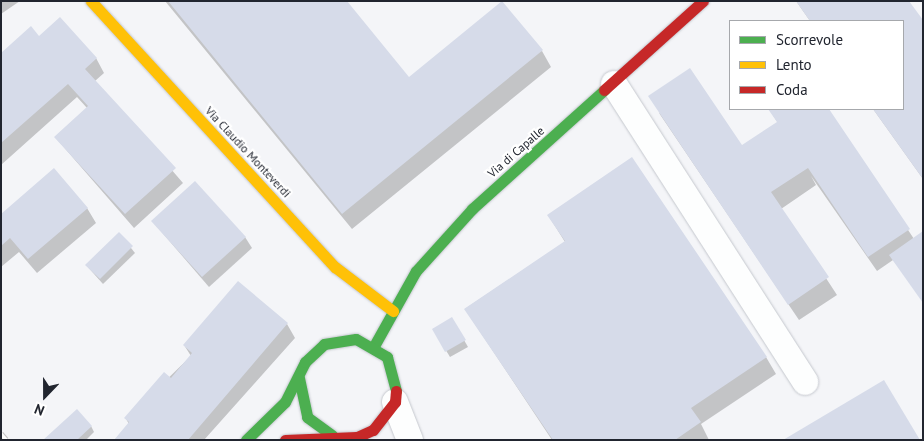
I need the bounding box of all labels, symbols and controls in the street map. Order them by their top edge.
legend [729,20,904,110]
text: Scorrevole [776,30,843,49]
text: Lento [776,55,812,74]
text: Coda [776,80,808,99]
street label: Via Claudio Monteverdi [202,104,294,200]
street label: Via di Capalle [485,124,547,180]
north arrow [20,371,70,421]
text: N [32,400,47,420]

